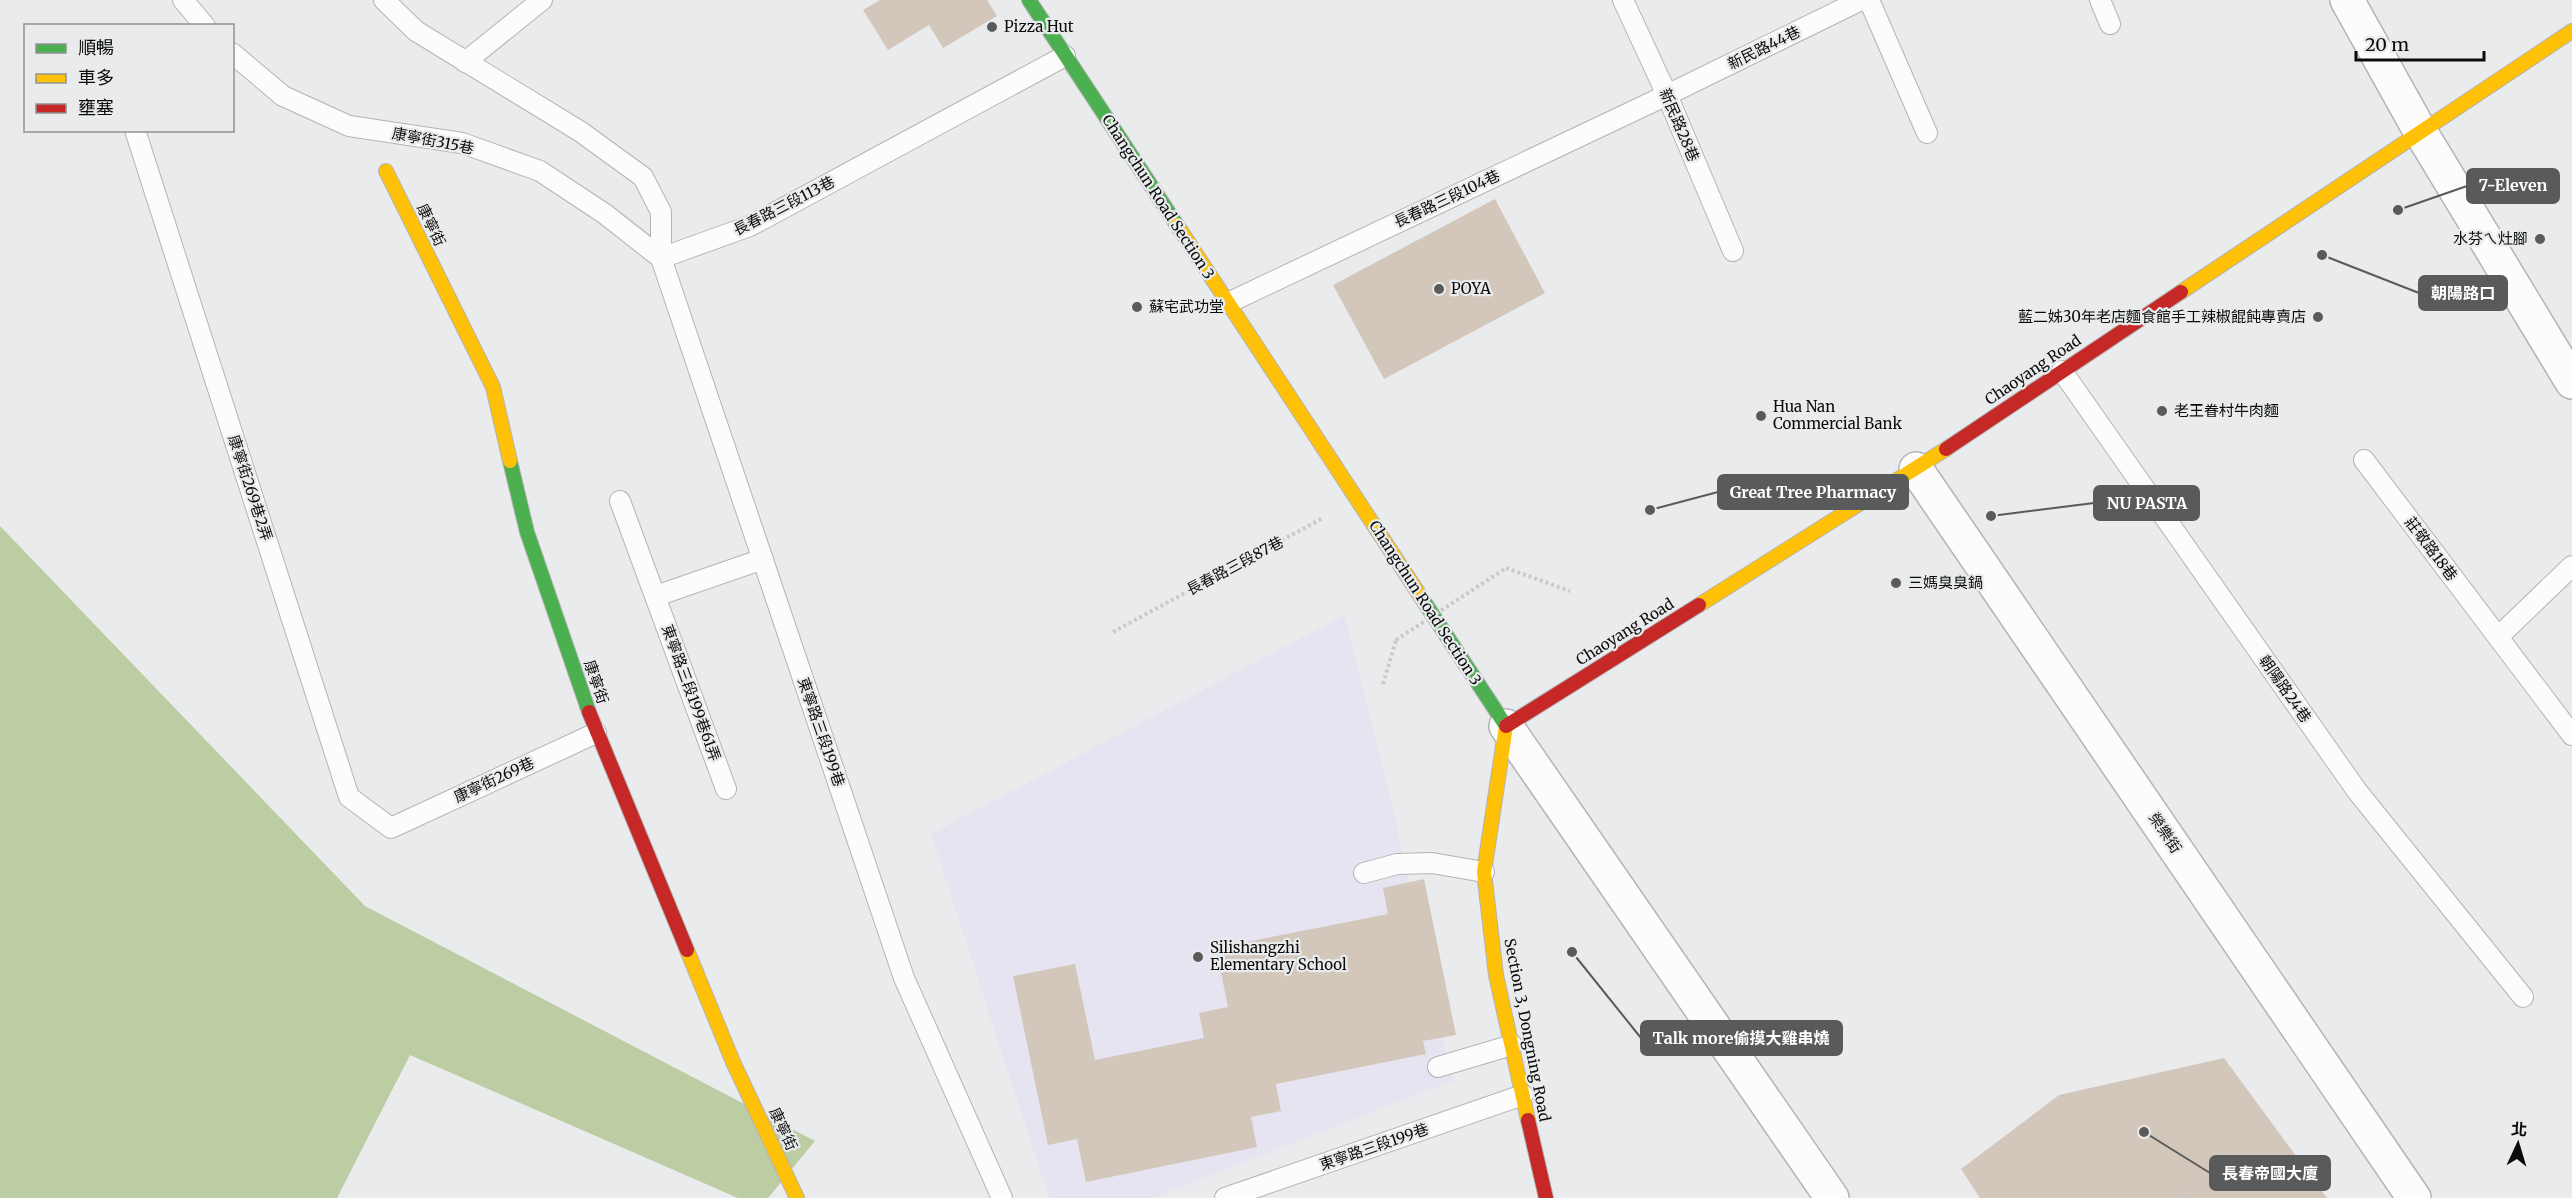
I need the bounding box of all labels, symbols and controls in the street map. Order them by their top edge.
place label: Pizza Hut [1004,17,1074,36]
marker: Pizza Hut [985,20,999,34]
street label: 新民路44巷 [1724,22,1803,73]
legend [24,24,234,132]
scale bar [2356,24,2484,62]
text: 20 m [2365,33,2409,56]
text: 順暢 [78,36,114,59]
text: 車多 [78,66,114,89]
street label: 新民路28巷 [1656,85,1703,164]
text: 壅塞 [78,96,114,119]
street label: Changchun Road Section 3 [1098,111,1219,283]
street label: 康寧街315巷 [391,123,476,158]
street label: 長春路三段104巷 [1391,166,1503,231]
callout: 7-Eleven [2467,169,2559,203]
street label: 長春路三段113巷 [730,172,838,239]
text: 7-Eleven [2479,175,2548,195]
street label: 康寧街 [413,200,450,249]
place label: 水芬ㄟ灶腳 [2453,229,2528,248]
marker: 水芬ㄟ灶腳 [2533,232,2547,246]
callout: 朝陽路口 [2419,276,2507,310]
place label: POYA [1451,279,1491,298]
marker: POYA [1432,282,1446,296]
text: 朝陽路口 [2431,283,2495,303]
place label: 蘇宅武功堂 [1149,297,1224,316]
marker: 蘇宅武功堂 [1130,300,1144,314]
place label: 藍二姊30年老店麵食館手工辣椒餛飩專賣店 [2018,307,2306,326]
marker: 藍二姊30年老店麵食館手工辣椒餛飩專賣店 [2311,310,2325,324]
street label: Chaoyang Road [1981,330,2084,409]
place label: Hua Nan Commercial Bank [1773,397,1902,433]
place label: 老王眷村牛肉麵 [2174,401,2279,420]
marker: 老王眷村牛肉麵 [2155,404,2169,418]
marker: Hua Nan Commercial Bank [1754,409,1768,423]
street label: 康寧街269巷2弄 [224,432,277,543]
callout: Great Tree Pharmacy [1718,475,1908,509]
text: Great Tree Pharmacy [1730,482,1897,502]
callout: NU PASTA [2094,486,2199,520]
text: NU PASTA [2107,493,2188,513]
street label: 莊敬路18巷 [2401,513,2462,584]
street label: Changchun Road Section 3 [1365,517,1486,689]
street label: 長春路三段87巷 [1183,532,1287,599]
place label: 三媽臭臭鍋 [1908,573,1983,592]
marker: 三媽臭臭鍋 [1889,576,1903,590]
street label: Chaoyang Road [1572,594,1677,669]
street label: 東寧路三段199巷61弄 [658,622,725,764]
street label: 朝陽路24巷 [2255,651,2315,726]
street label: 康寧街 [580,657,613,706]
street label: 東寧路三段199巷 [794,675,849,789]
street label: 康寧街269巷 [451,753,537,806]
street label: 榮樂街 [2145,809,2186,857]
street label: Section 3, Dongning Road [1500,937,1555,1123]
place label: Silishangzhi Elementary School [1210,938,1347,974]
marker: Silishangzhi Elementary School [1191,950,1205,964]
callout: Talk more偷摸大雞串燒 [1641,1021,1842,1055]
text: Talk more偷摸大雞串燒 [1653,1028,1829,1048]
street label: 康寧街 [765,1104,802,1153]
north arrow [2488,1114,2548,1174]
street label: 東寧路三段199巷 [1317,1119,1431,1174]
text: 北 [2510,1119,2528,1140]
callout: 長春帝國大廈 [2210,1156,2330,1190]
text: 長春帝國大廈 [2222,1163,2318,1183]

